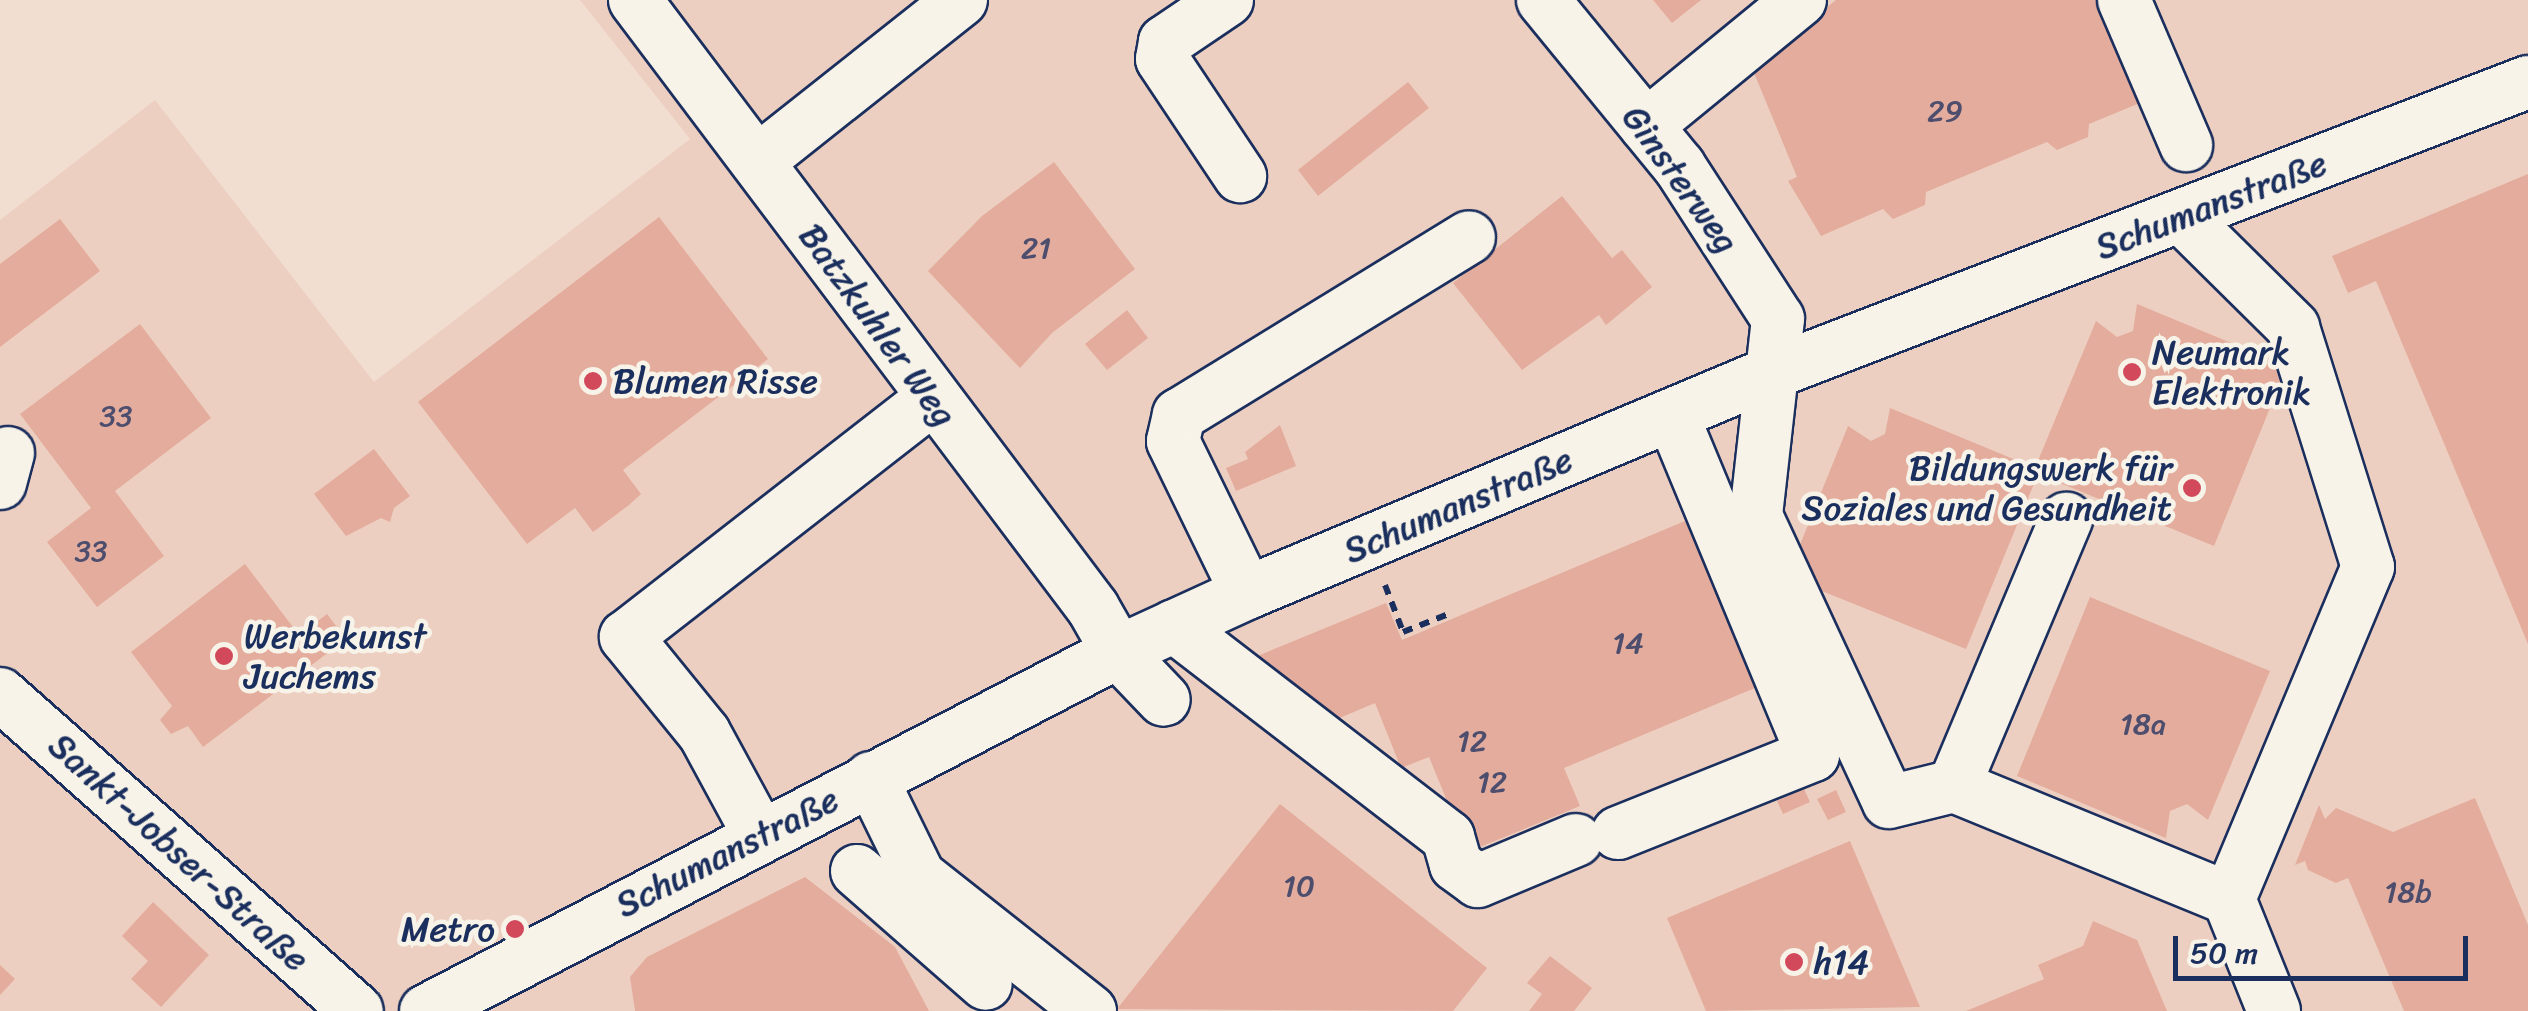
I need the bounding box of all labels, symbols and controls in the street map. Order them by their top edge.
house number: 29 [1927,93,1963,129]
street label: Ginsterweg [1614,97,1748,261]
street label: Schumanstraße [2090,142,2332,268]
street label: Batzkuhler Weg [790,215,966,435]
house number: 21 [1021,230,1051,266]
place label: Neumark Elektronik [2152,331,2311,413]
place label: Blumen Risse [613,360,818,402]
marker: Neumark Elektronik [2121,361,2143,383]
marker: Blumen Risse [582,370,604,392]
house number: 33 [100,398,132,434]
street label: Schumanstraße [1337,438,1579,572]
place label: Bildungswerk für Soziales und Gesundheit [1800,447,2172,529]
marker: Bildungswerk für Soziales und Gesundheit [2181,477,2203,499]
house number: 33 [75,533,107,569]
place label: Werbekunst Juchems [244,615,426,697]
house number: 14 [1612,625,1644,661]
marker: Werbekunst Juchems [213,645,235,667]
house number: 18a [2120,706,2166,742]
house number: 12 [1457,723,1487,759]
street label: Sankt-Jobser-Straße [40,724,318,980]
house number: 12 [1477,764,1507,800]
street label: Schumanstraße [609,778,845,926]
house number: 10 [1283,868,1315,904]
house number: 18b [2384,874,2432,910]
place label: Metro [401,908,495,950]
scale bar [2178,916,2473,978]
marker: Metro [504,918,526,940]
text: 50 m [2190,926,2258,980]
place label: h14 [1814,941,1869,983]
marker: h14 [1783,951,1805,973]

